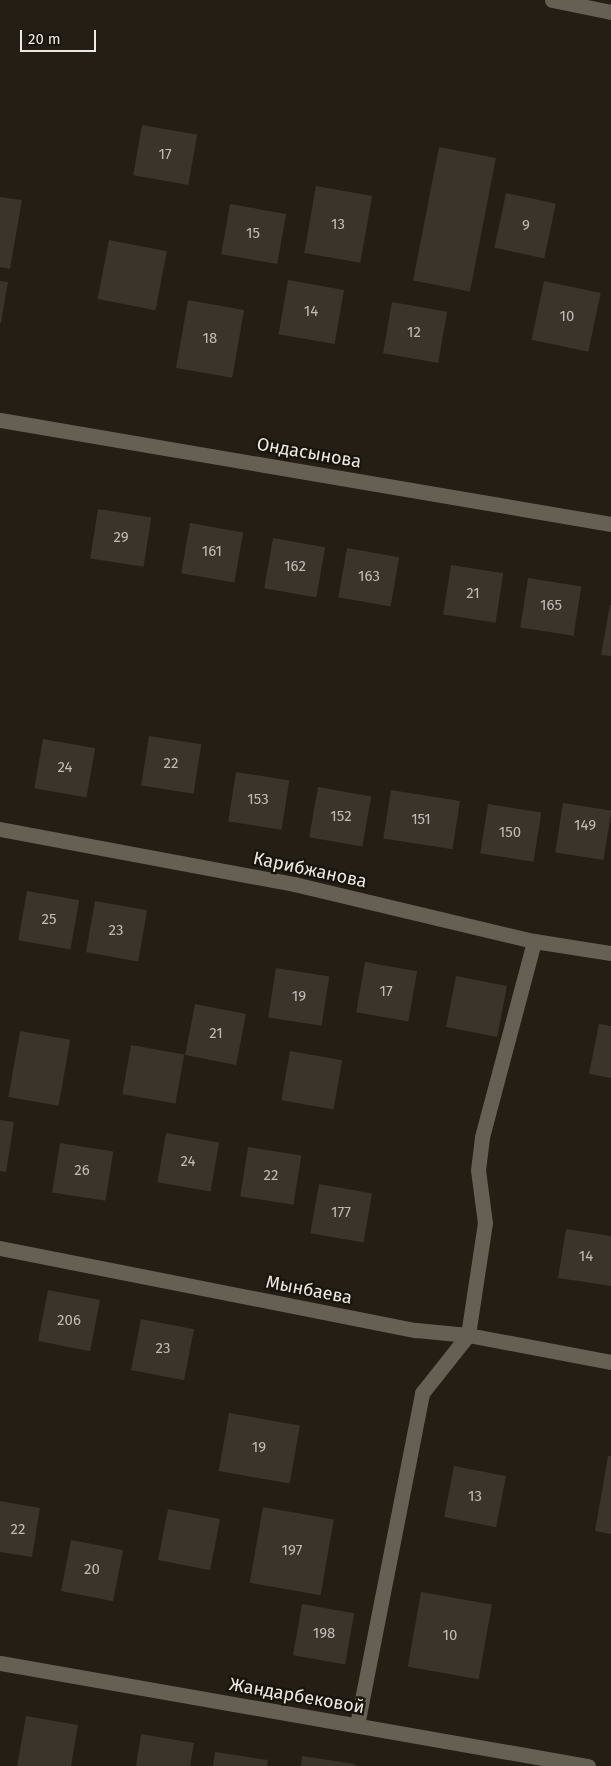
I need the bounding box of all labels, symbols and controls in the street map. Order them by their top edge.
scale bar [22,20,99,52]
text: 20 m [28,30,61,48]
house number: 17 [158,146,172,164]
house number: 13 [331,216,345,234]
house number: 9 [522,217,530,235]
house number: 15 [246,225,260,243]
house number: 14 [304,303,318,321]
house number: 10 [560,308,574,326]
house number: 12 [407,324,421,342]
house number: 18 [203,330,217,348]
street label: Ондасынова [255,433,363,473]
house number: 29 [113,529,129,547]
house number: 161 [202,543,222,561]
house number: 162 [284,558,306,576]
house number: 163 [358,568,380,586]
house number: 21 [466,585,480,603]
house number: 165 [540,597,562,615]
house number: 22 [164,755,178,773]
house number: 24 [58,759,72,777]
house number: 153 [247,791,269,809]
house number: 152 [330,808,352,826]
house number: 151 [411,811,431,829]
house number: 149 [574,817,596,835]
house number: 150 [499,824,521,842]
street label: Карибжанова [251,847,369,893]
house number: 25 [42,911,56,929]
house number: 23 [109,922,123,940]
house number: 17 [379,983,393,1001]
house number: 19 [292,988,306,1006]
house number: 21 [209,1025,223,1043]
house number: 24 [181,1153,195,1171]
house number: 26 [74,1162,90,1180]
house number: 22 [264,1167,278,1185]
house number: 177 [331,1204,351,1222]
house number: 14 [579,1248,593,1266]
street label: Мынбаева [264,1271,354,1309]
house number: 206 [57,1312,81,1330]
house number: 23 [156,1340,170,1358]
house number: 19 [252,1439,266,1457]
house number: 13 [468,1488,482,1506]
house number: 22 [11,1521,25,1539]
house number: 197 [282,1542,302,1560]
house number: 20 [84,1561,100,1579]
house number: 198 [313,1625,335,1643]
house number: 10 [443,1627,457,1645]
street label: Жандарбековой [228,1673,366,1719]

